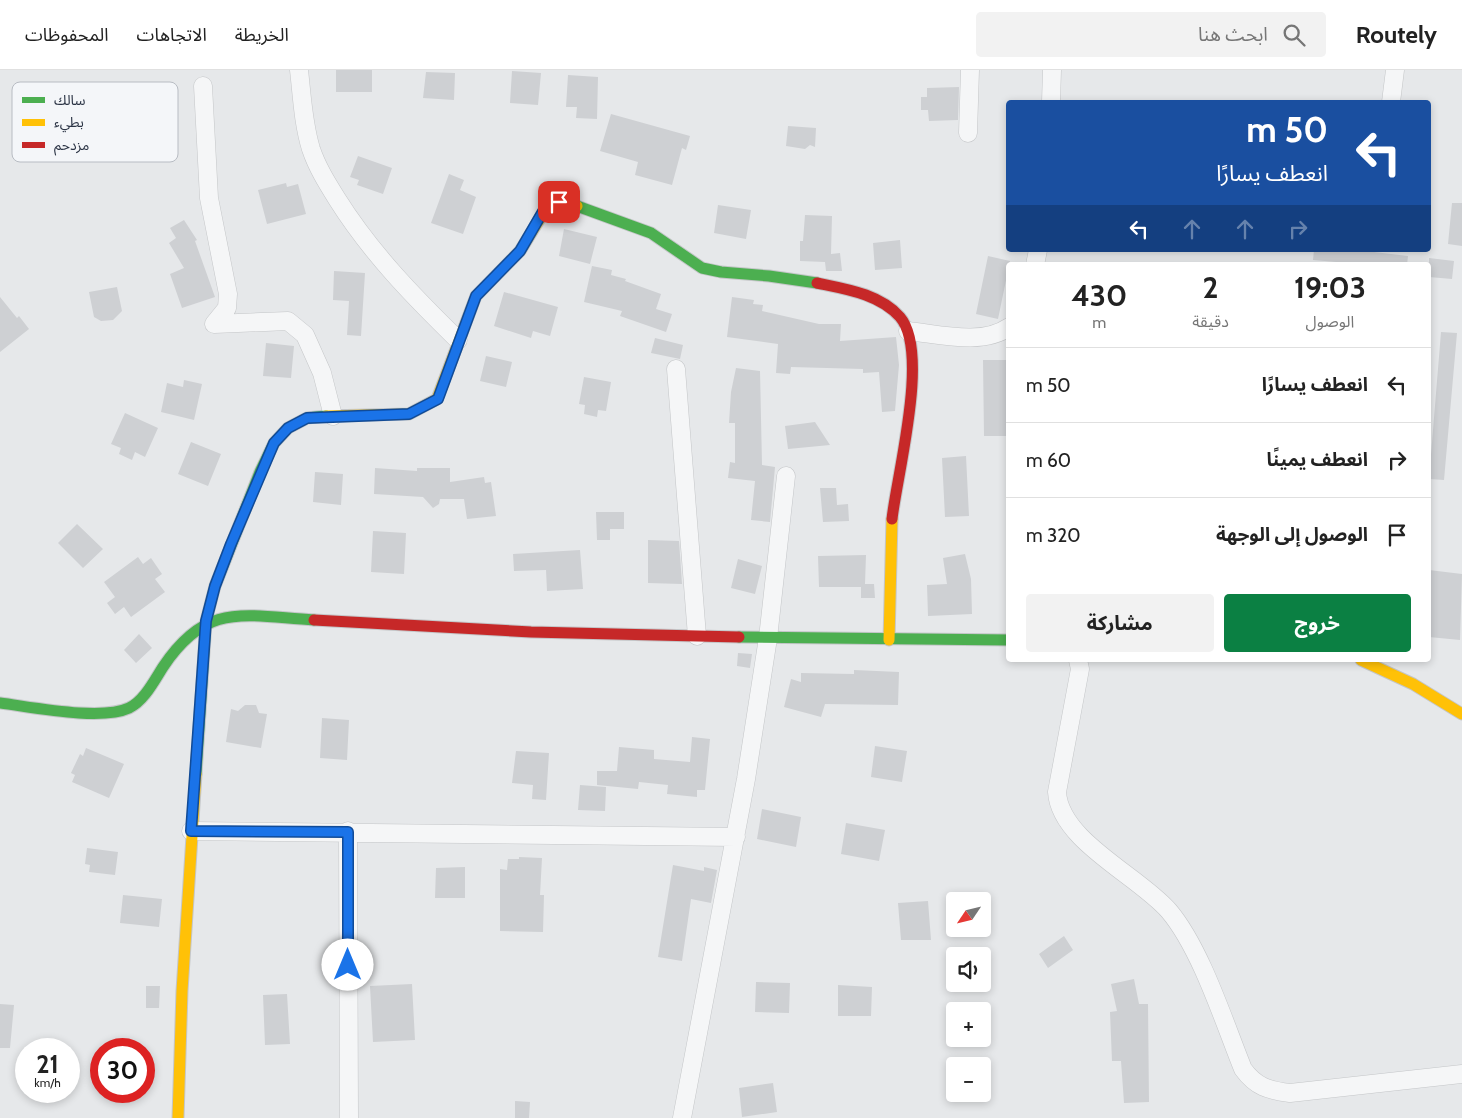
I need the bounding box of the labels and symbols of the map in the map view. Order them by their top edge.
legend [12,82,178,162]
text: سالك [54,91,86,109]
text: بطيء [54,113,84,133]
text: مزدحم [54,136,89,156]
pin [538,181,580,223]
north arrow [946,892,991,938]
position arrow [321,938,373,990]
speed limit sign: 30 [90,1038,155,1103]

